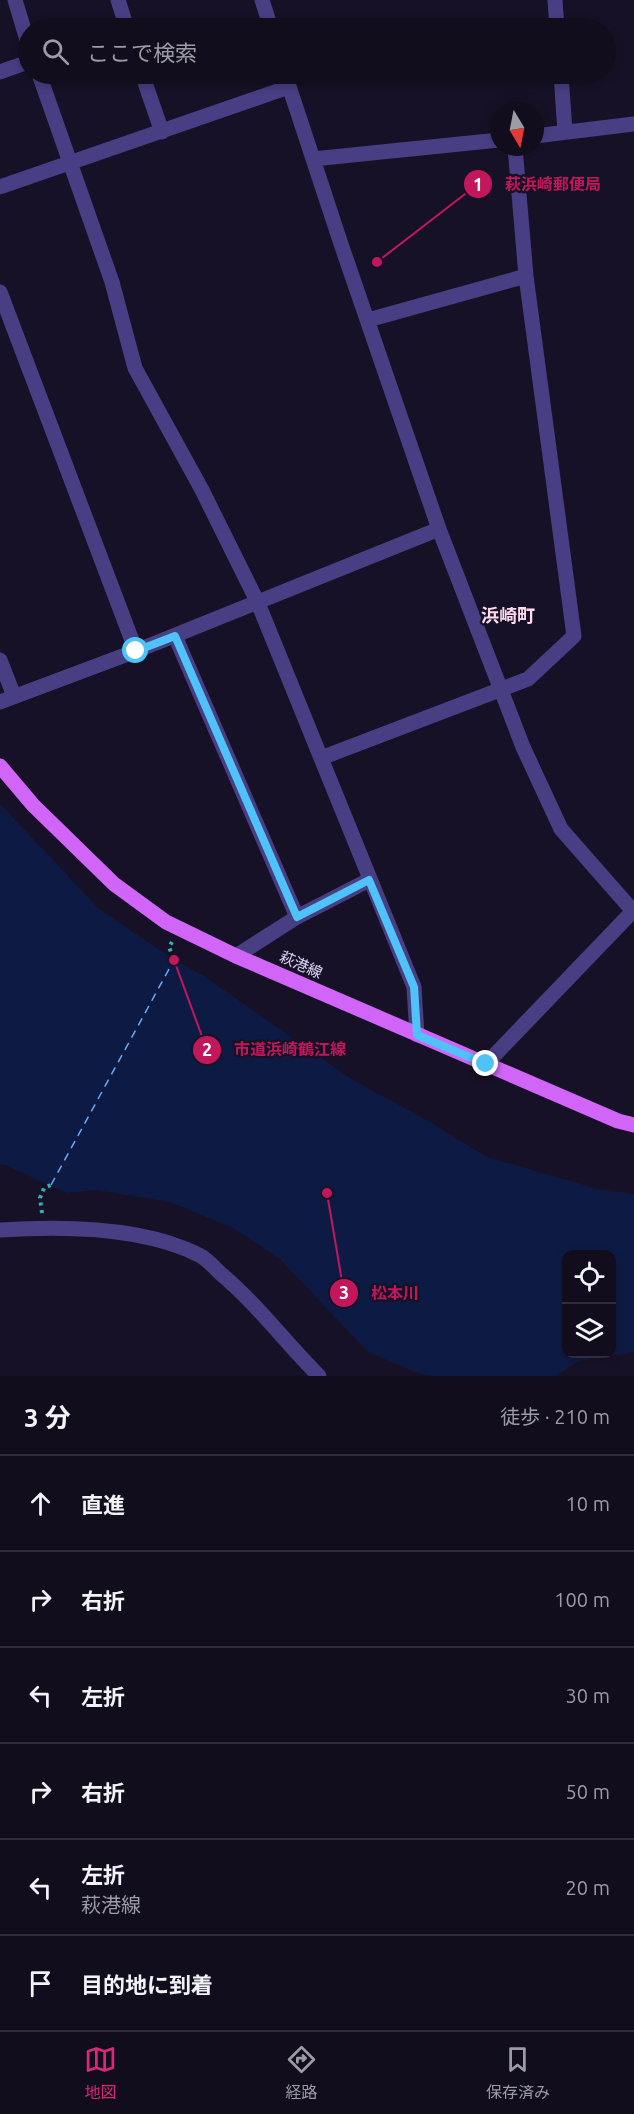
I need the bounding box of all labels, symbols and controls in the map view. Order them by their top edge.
search box [18,18,616,84]
icon: search [39,35,72,68]
text: ここで検索 [87,40,197,65]
north arrow [490,102,544,156]
callout: 萩浜崎郵便局 [463,167,613,201]
text: 1 [473,174,483,194]
text: 萩浜崎郵便局 [505,175,601,193]
district label: 浜崎町 [481,605,535,625]
route start [122,637,148,663]
street label: 萩港線 [277,948,325,981]
callout: 市道浜崎鶴江線 [192,1033,358,1067]
text: 2 [202,1039,212,1059]
text: 市道浜崎鶴江線 [234,1040,346,1058]
route end [472,1050,498,1076]
map controls [562,1250,616,1358]
button: locate [562,1250,616,1304]
callout: 松本川 [329,1276,431,1310]
text: 3 [339,1282,349,1302]
text: 松本川 [371,1284,419,1302]
button: layers [562,1304,616,1358]
text: 3 分 [24,1403,71,1432]
text: 徒歩 · 210 m [500,1405,610,1428]
icon: ahead [24,1487,57,1520]
text: 直進 [81,1492,125,1517]
text: 10 m [566,1492,610,1515]
icon: right [24,1583,57,1616]
text: 右折 [81,1588,125,1613]
text: 100 m [554,1588,610,1611]
icon: left [24,1679,57,1712]
text: 左折 [81,1684,125,1709]
text: 30 m [566,1684,610,1707]
icon: right [24,1775,57,1808]
text: 右折 [81,1780,125,1805]
text: 50 m [566,1780,610,1803]
text: 左折 [81,1862,125,1887]
icon: left [24,1871,57,1904]
text: 20 m [566,1876,610,1899]
text: 萩港線 [81,1893,141,1916]
icon: arrive [24,1967,57,2000]
text: 目的地に到着 [81,1972,213,1997]
tab: 地図 [84,2043,117,2103]
tab: 経路 [285,2043,318,2103]
tab: 保存済み [486,2043,550,2103]

